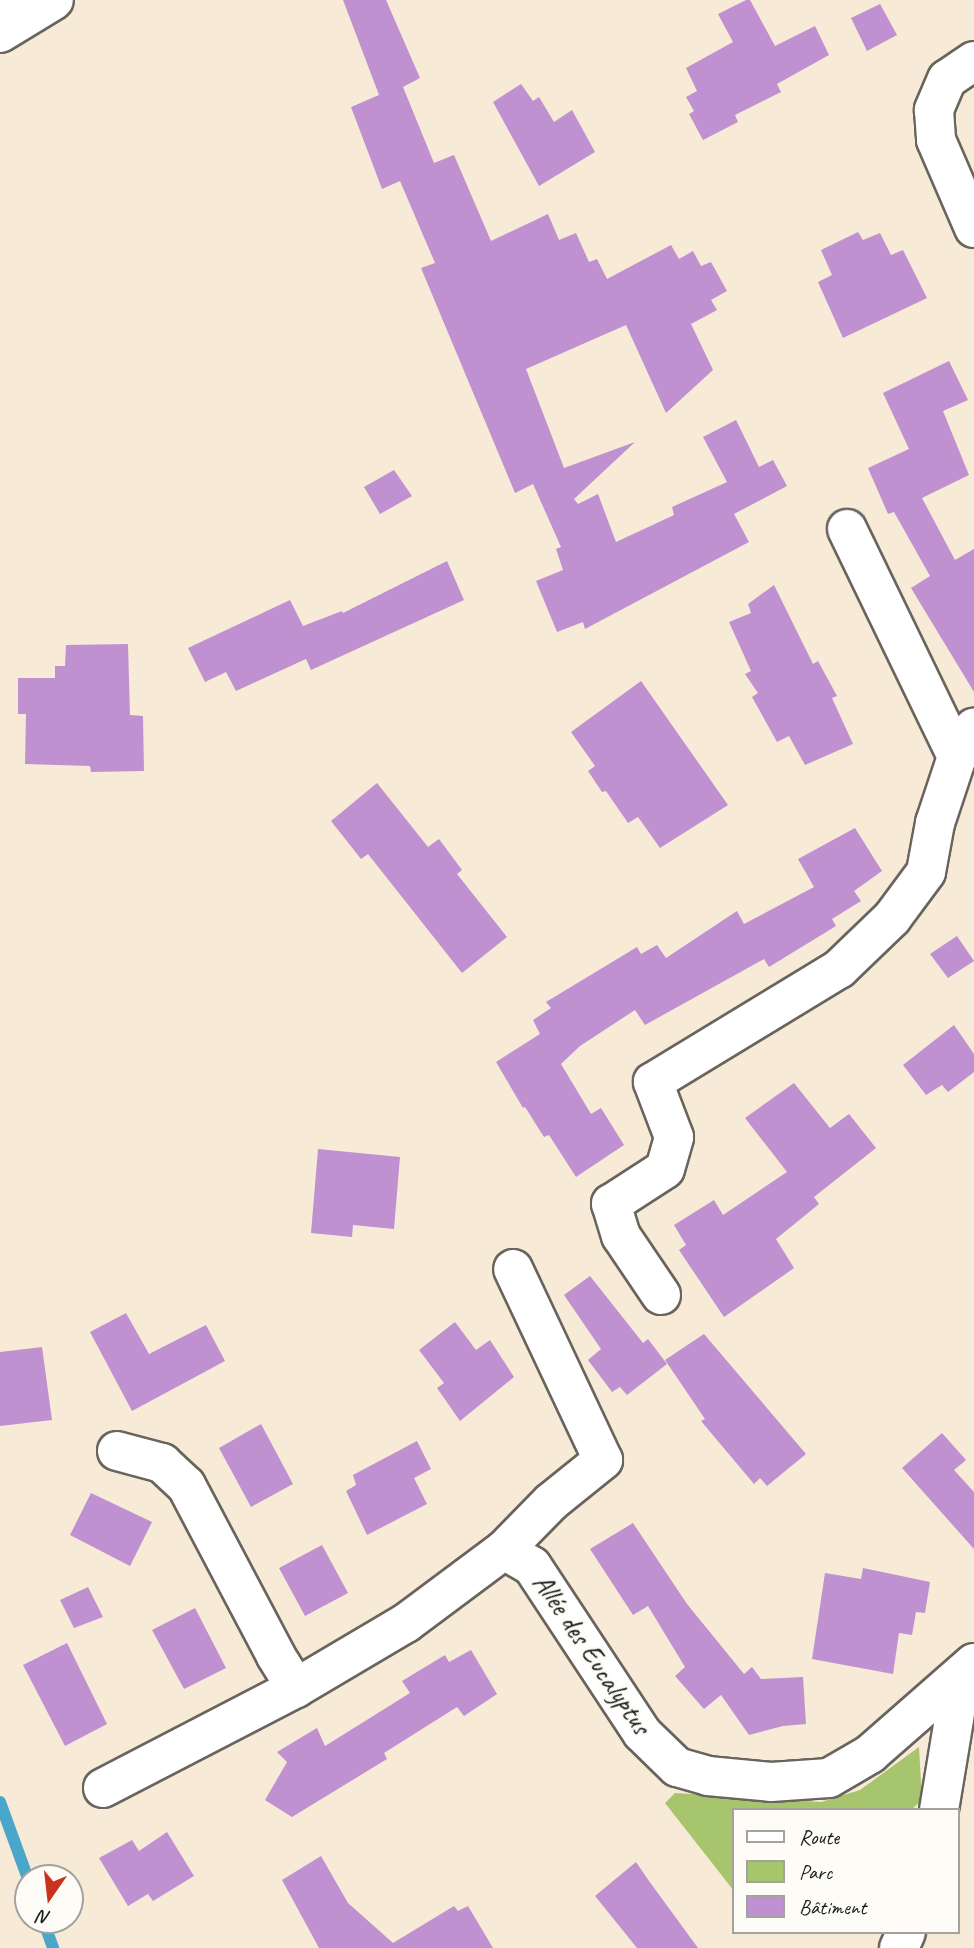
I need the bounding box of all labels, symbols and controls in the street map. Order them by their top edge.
street label: Allée des Eucalyptus [526,1568,658,1740]
legend [732,1808,960,1934]
text: Route [799,1824,839,1850]
text: Parc [799,1859,832,1885]
north arrow [14,1864,84,1934]
text: Bâtiment [799,1894,866,1920]
text: N [36,1904,53,1931]

